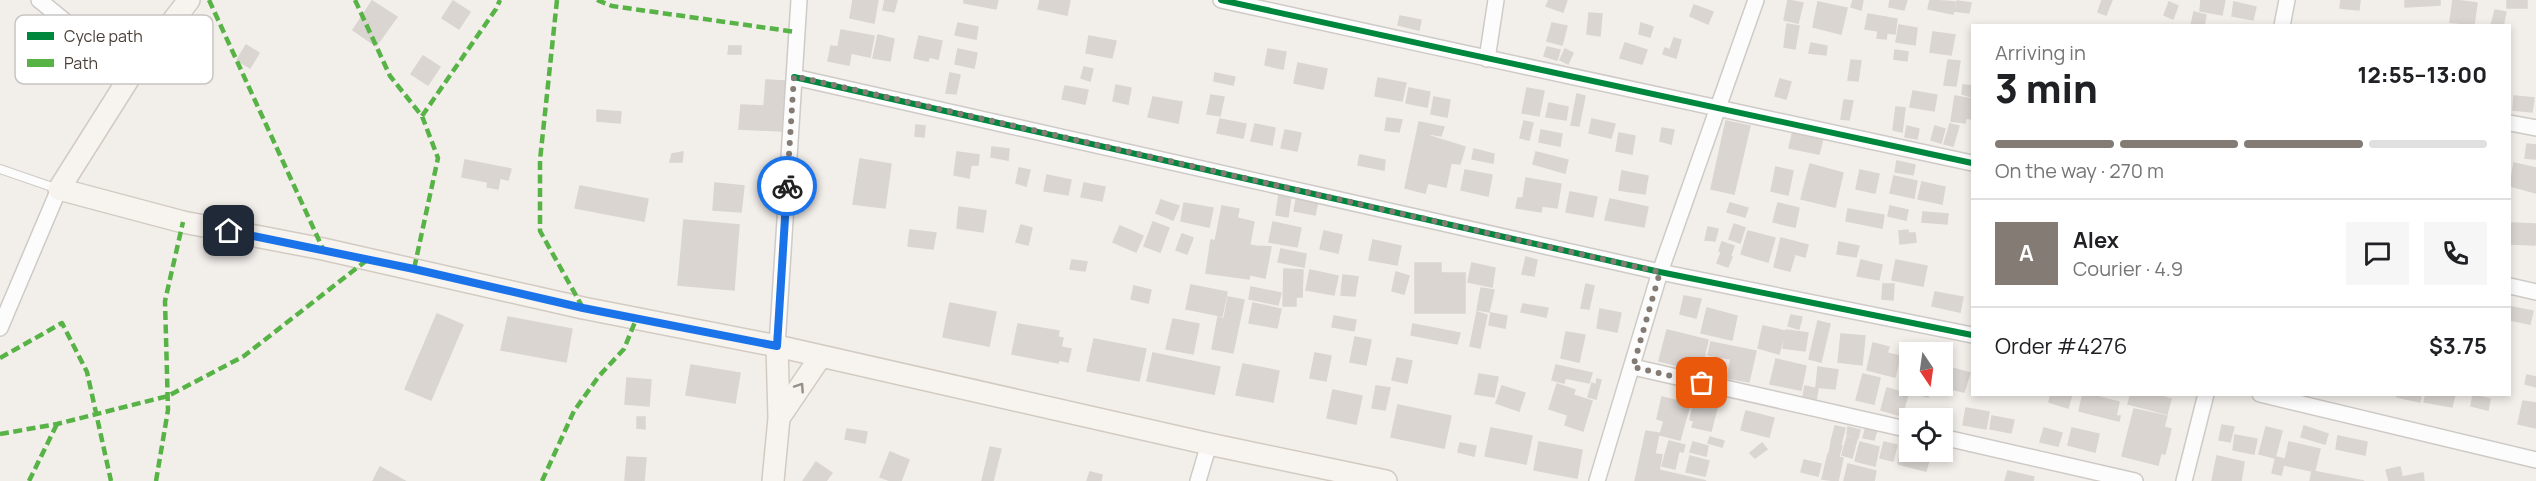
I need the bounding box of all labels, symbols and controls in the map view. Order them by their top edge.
legend [15,15,213,84]
text: Cycle path [64,25,143,47]
text: Arriving in [1995,39,2086,66]
text: Path [64,52,98,74]
text: 12:55–13:00 [2358,60,2487,90]
text: 3 min [1995,61,2098,115]
courier [757,156,817,216]
text: On the way · 270 m [1995,157,2164,184]
icon: bike [771,170,804,203]
pin [203,205,254,256]
icon: home [212,214,245,247]
button: chat [2346,222,2409,285]
button: phone [2424,222,2487,285]
text: Alex [2073,225,2119,255]
text: A [2019,238,2034,268]
text: Courier · 4.9 [2073,255,2183,282]
text: Order #4276 [1995,331,2127,361]
text: $3.75 [2429,331,2487,361]
north arrow [1899,342,1953,396]
map controls [1899,342,1953,462]
pin [1676,357,1727,408]
icon: bag [1685,366,1718,399]
one-way arrow [793,383,805,393]
button: locate [1899,408,1953,462]

